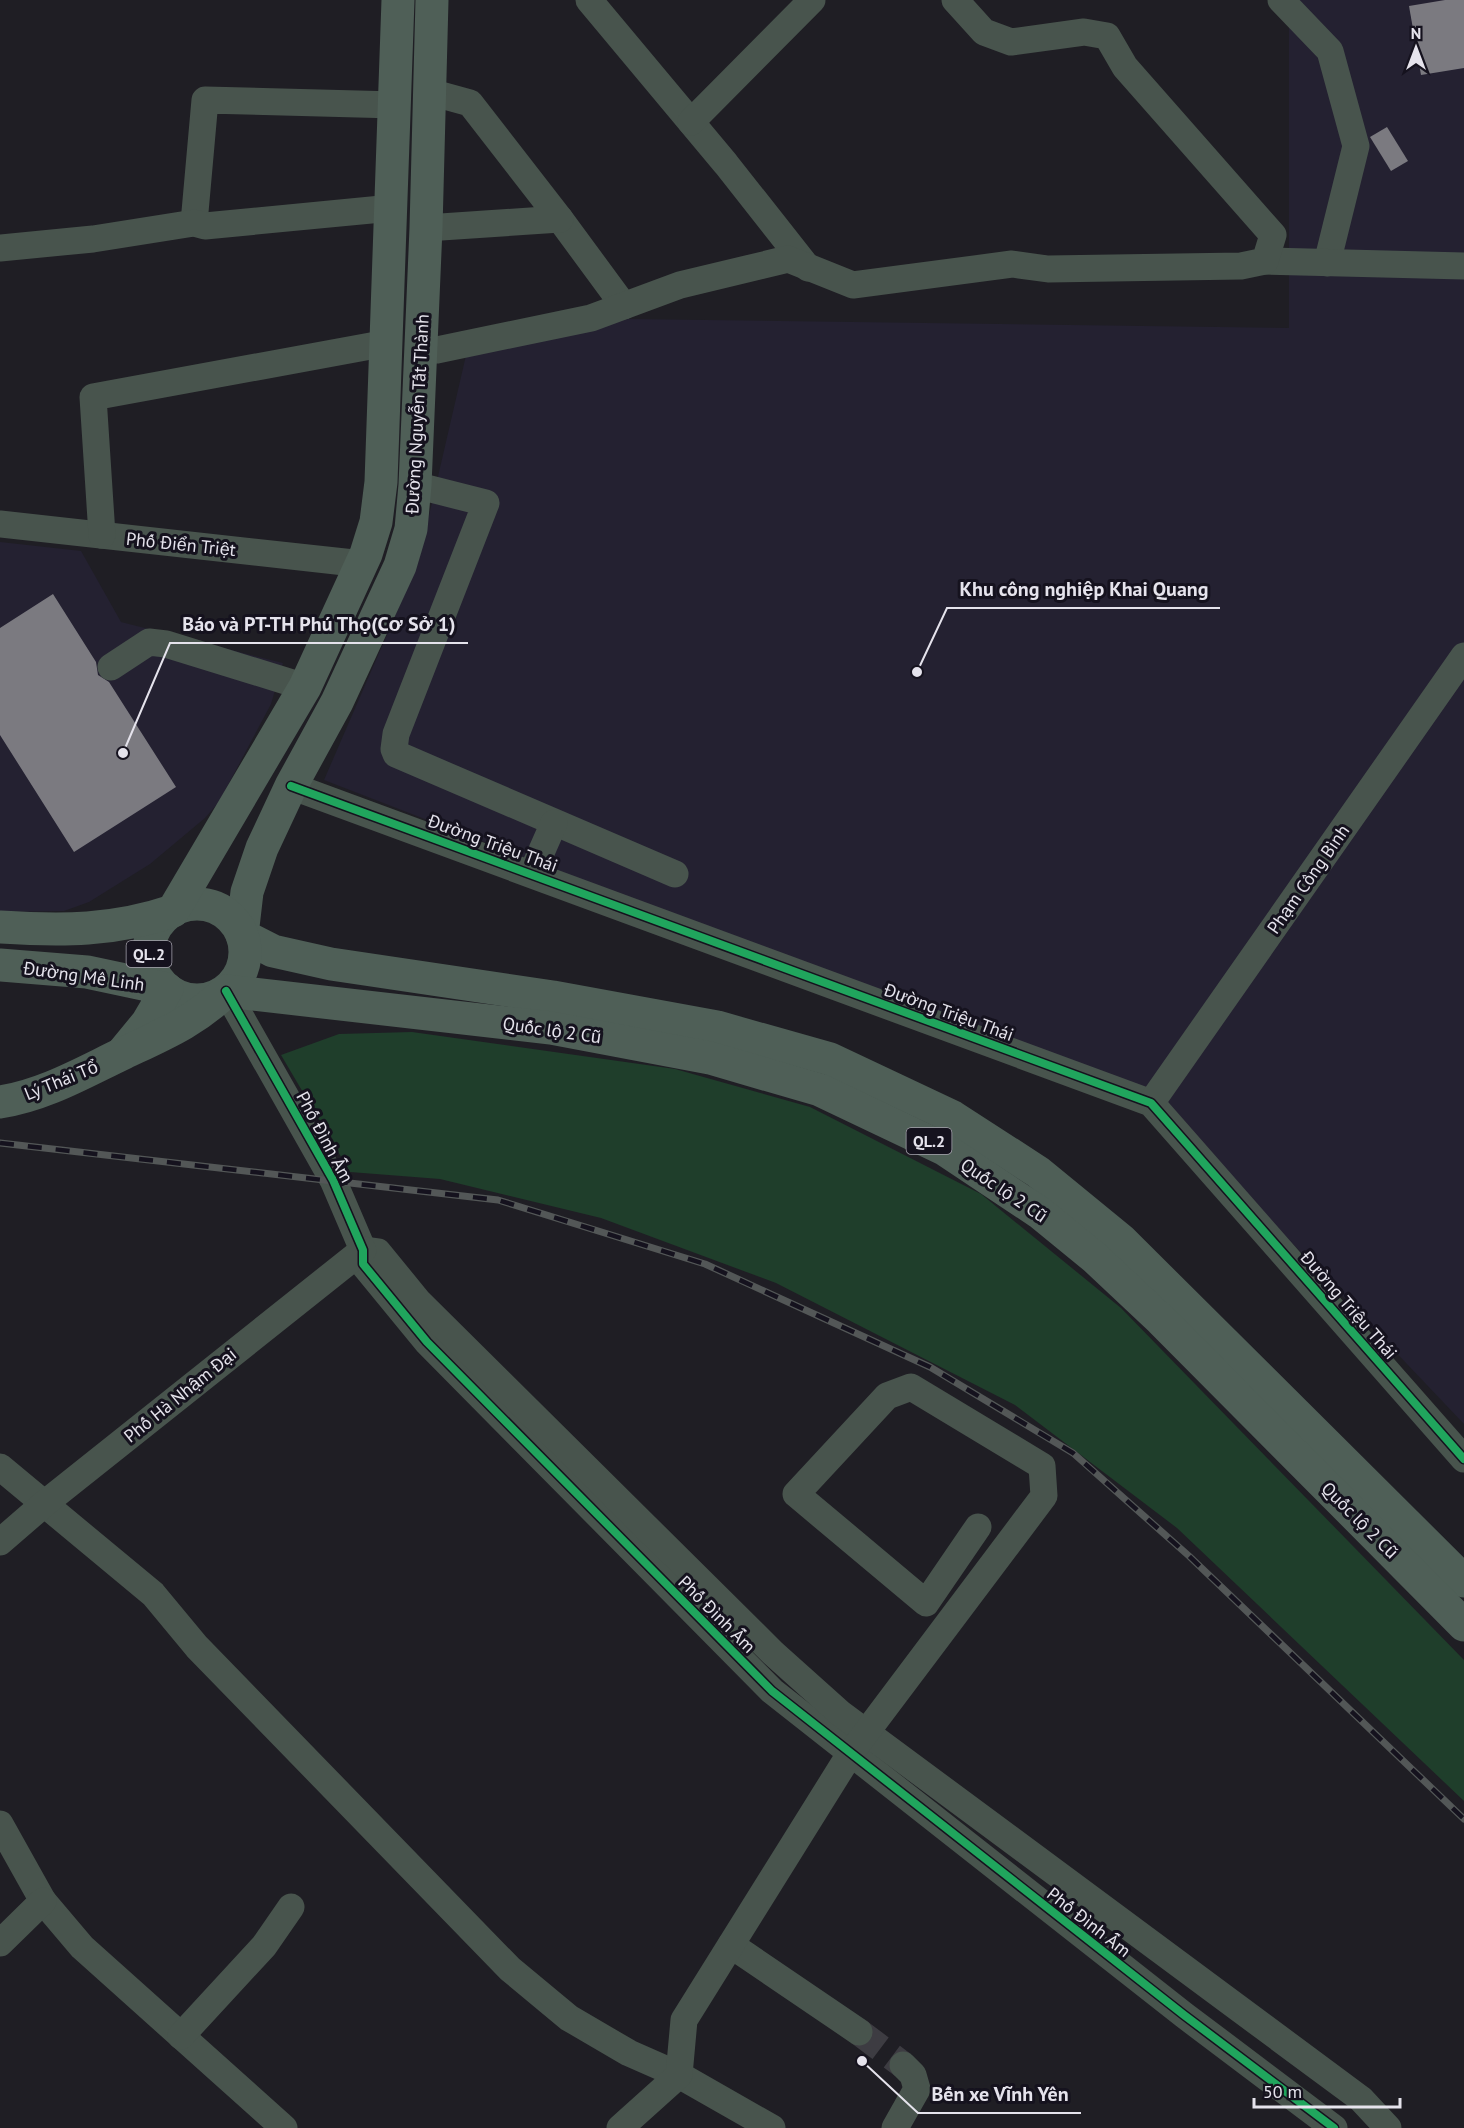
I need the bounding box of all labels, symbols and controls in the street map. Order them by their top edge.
north arrow [1386,18,1446,78]
text: N [1411,23,1421,43]
street label: Đường Nguyễn Tất Thành [400,313,434,516]
street label: Phố Điển Triệt [125,527,237,561]
callout: Khu công nghiệp Khai Quang [947,570,1220,608]
text: Khu công nghiệp Khai Quang [960,576,1208,602]
callout: Báo và PT-TH Phú Thọ(Cơ Sở 1) [170,605,468,643]
text: Báo và PT-TH Phú Thọ(Cơ Sở 1) [182,611,456,637]
street label: Đường Triệu Thái [424,809,561,877]
street label: Phạm Công Bình [1262,820,1354,938]
road number: QL.2 [126,941,172,967]
street label: Đường Mê Linh [21,956,146,996]
street label: Đường Triệu Thái [880,978,1017,1046]
street label: Quốc lộ 2 Cũ [501,1012,603,1048]
street label: Lý Thái Tổ [21,1055,101,1105]
street label: Phố Đình Ấm [291,1087,359,1187]
road number: QL.2 [906,1128,952,1154]
street label: Quốc lộ 2 Cũ [956,1153,1052,1227]
street label: Đường Triệu Thái [1295,1245,1402,1364]
street label: Phố Hà Nhậm Đại [119,1343,241,1447]
street label: Quốc lộ 2 Cũ [1317,1477,1403,1563]
street label: Phố Đình Ấm [673,1570,761,1658]
street label: Phố Đình Ấm [1042,1882,1136,1962]
scale bar [1254,2071,1400,2109]
callout: Bến xe Vĩnh Yên [918,2075,1081,2113]
text: 50 m [1263,2080,1302,2103]
text: Bến xe Vĩnh Yên [931,2081,1069,2107]

